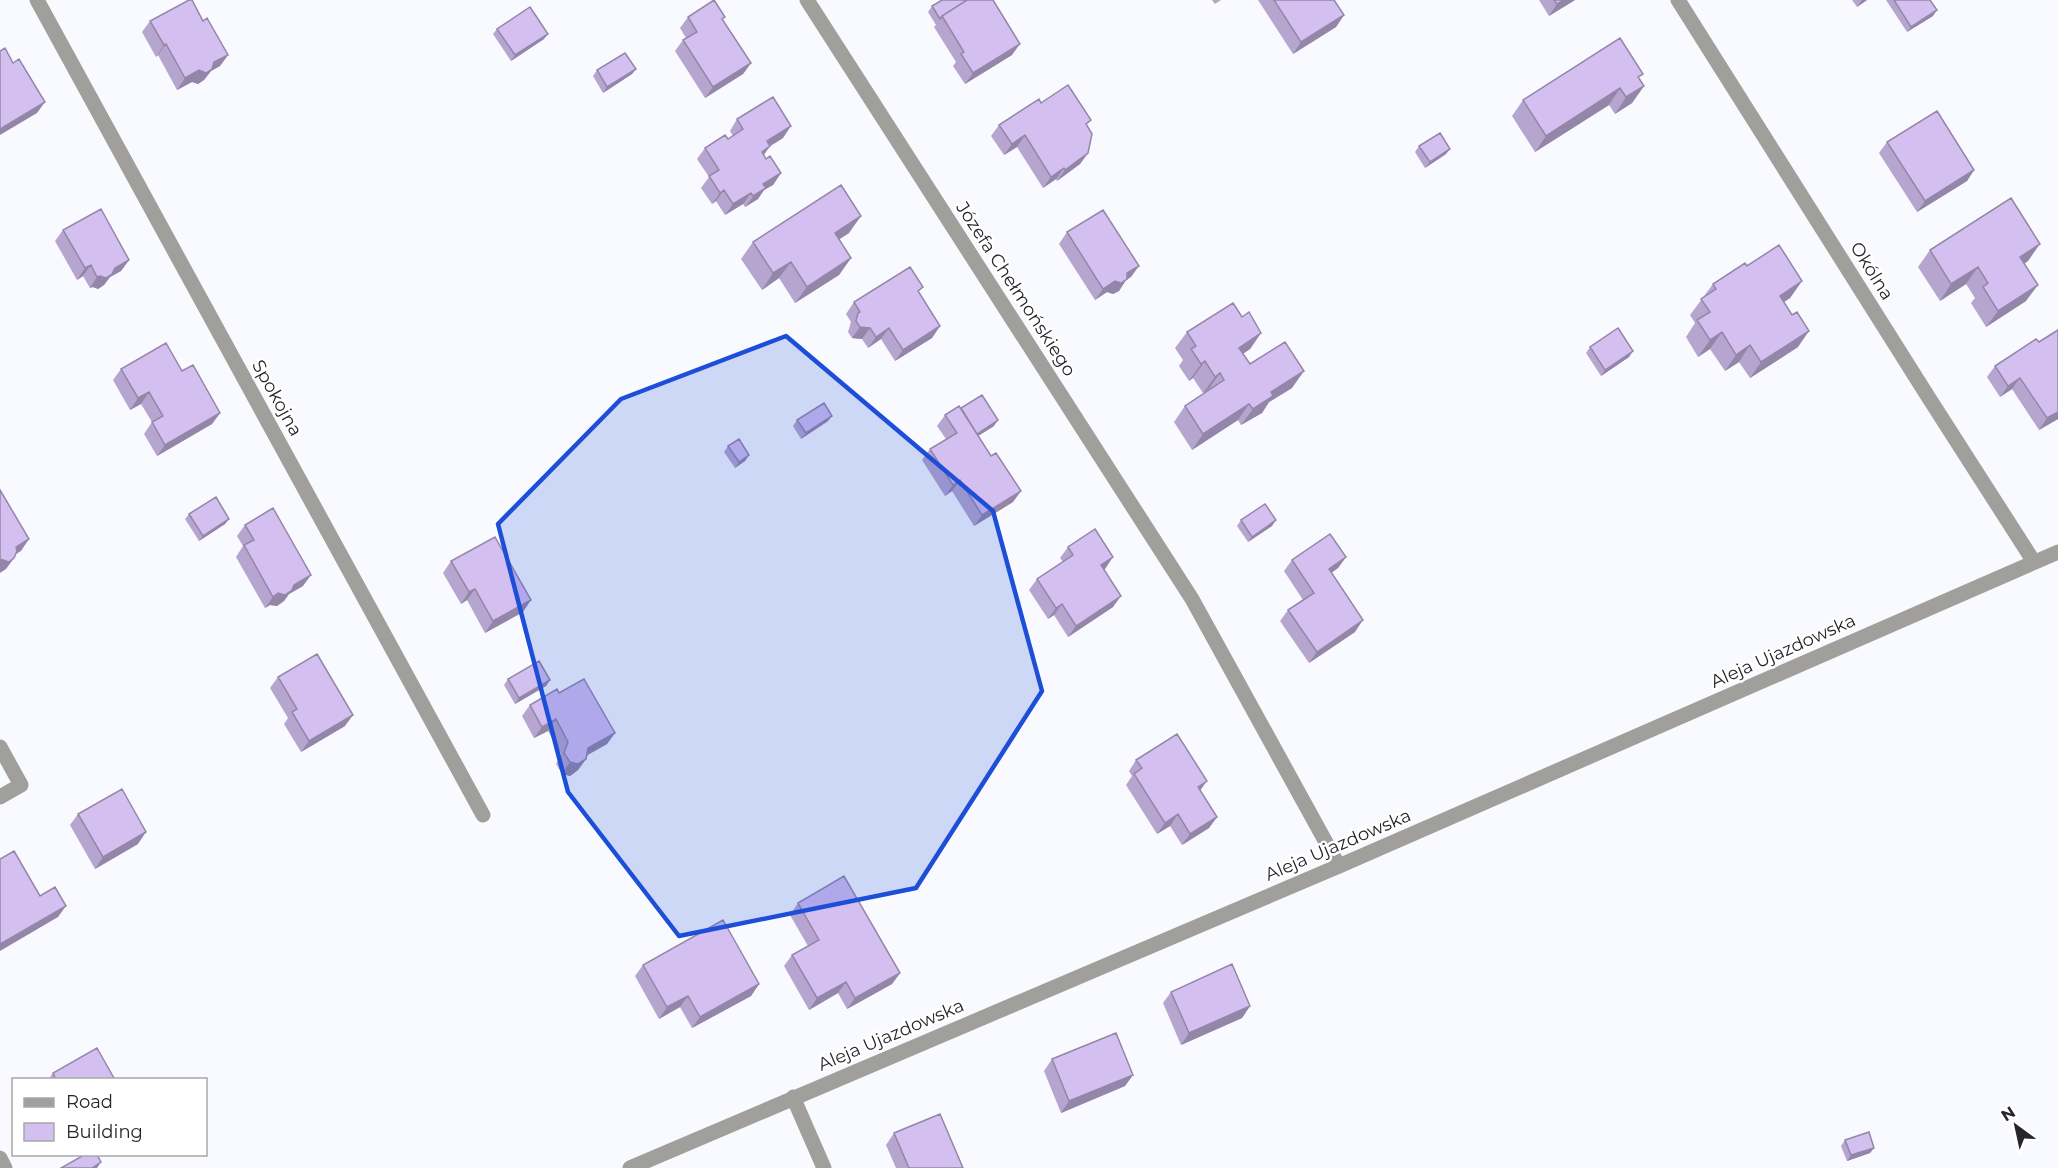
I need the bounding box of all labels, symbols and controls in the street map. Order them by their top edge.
street label: Józefa Chełmońskiego [951,197,1081,380]
street label: Okólna [1846,238,1898,304]
street label: Spokojna [247,356,307,440]
street label: Aleja Ujazdowska [1707,609,1859,693]
street label: Aleja Ujazdowska [1262,804,1414,886]
street label: Aleja Ujazdowska [815,994,967,1076]
legend [12,1078,207,1156]
text: Road [66,1091,113,1113]
north arrow [1986,1096,2046,1156]
text: N [1998,1102,2019,1125]
text: Building [66,1121,143,1143]

